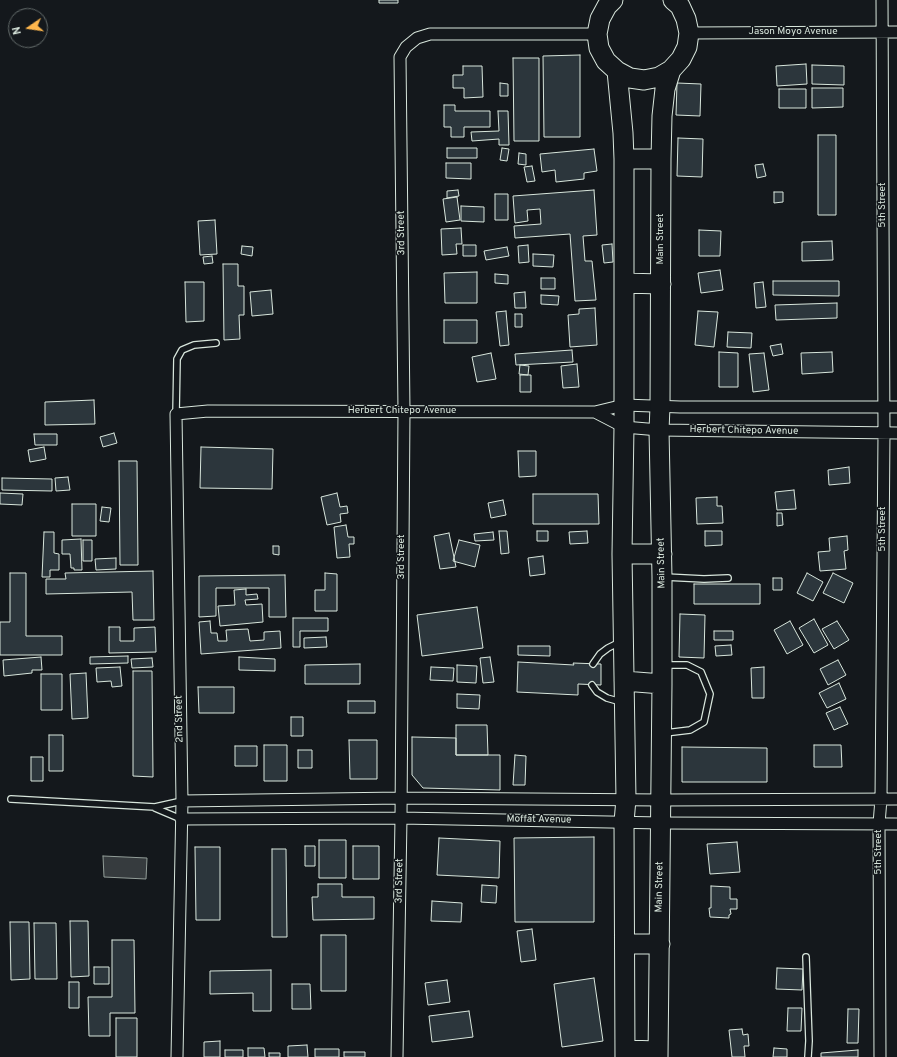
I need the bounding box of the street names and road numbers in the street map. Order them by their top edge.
street label: Jason Moyo Avenue [748,26,838,38]
street label: 5th Street [877,182,889,228]
street label: 3rd Street [396,210,408,256]
street label: Main Street [655,213,667,265]
street label: Herbert Chitepo Avenue [348,405,456,417]
street label: Herbert Chitepo Avenue [690,424,798,438]
street label: 5th Street [877,506,889,552]
street label: 3rd Street [396,534,408,580]
street label: Main Street [656,537,668,589]
street label: 2nd Street [174,695,186,743]
street label: Moffat Avenue [506,813,572,827]
street label: 5th Street [873,829,885,875]
street label: 3rd Street [394,858,406,904]
street label: Main Street [654,861,666,913]

